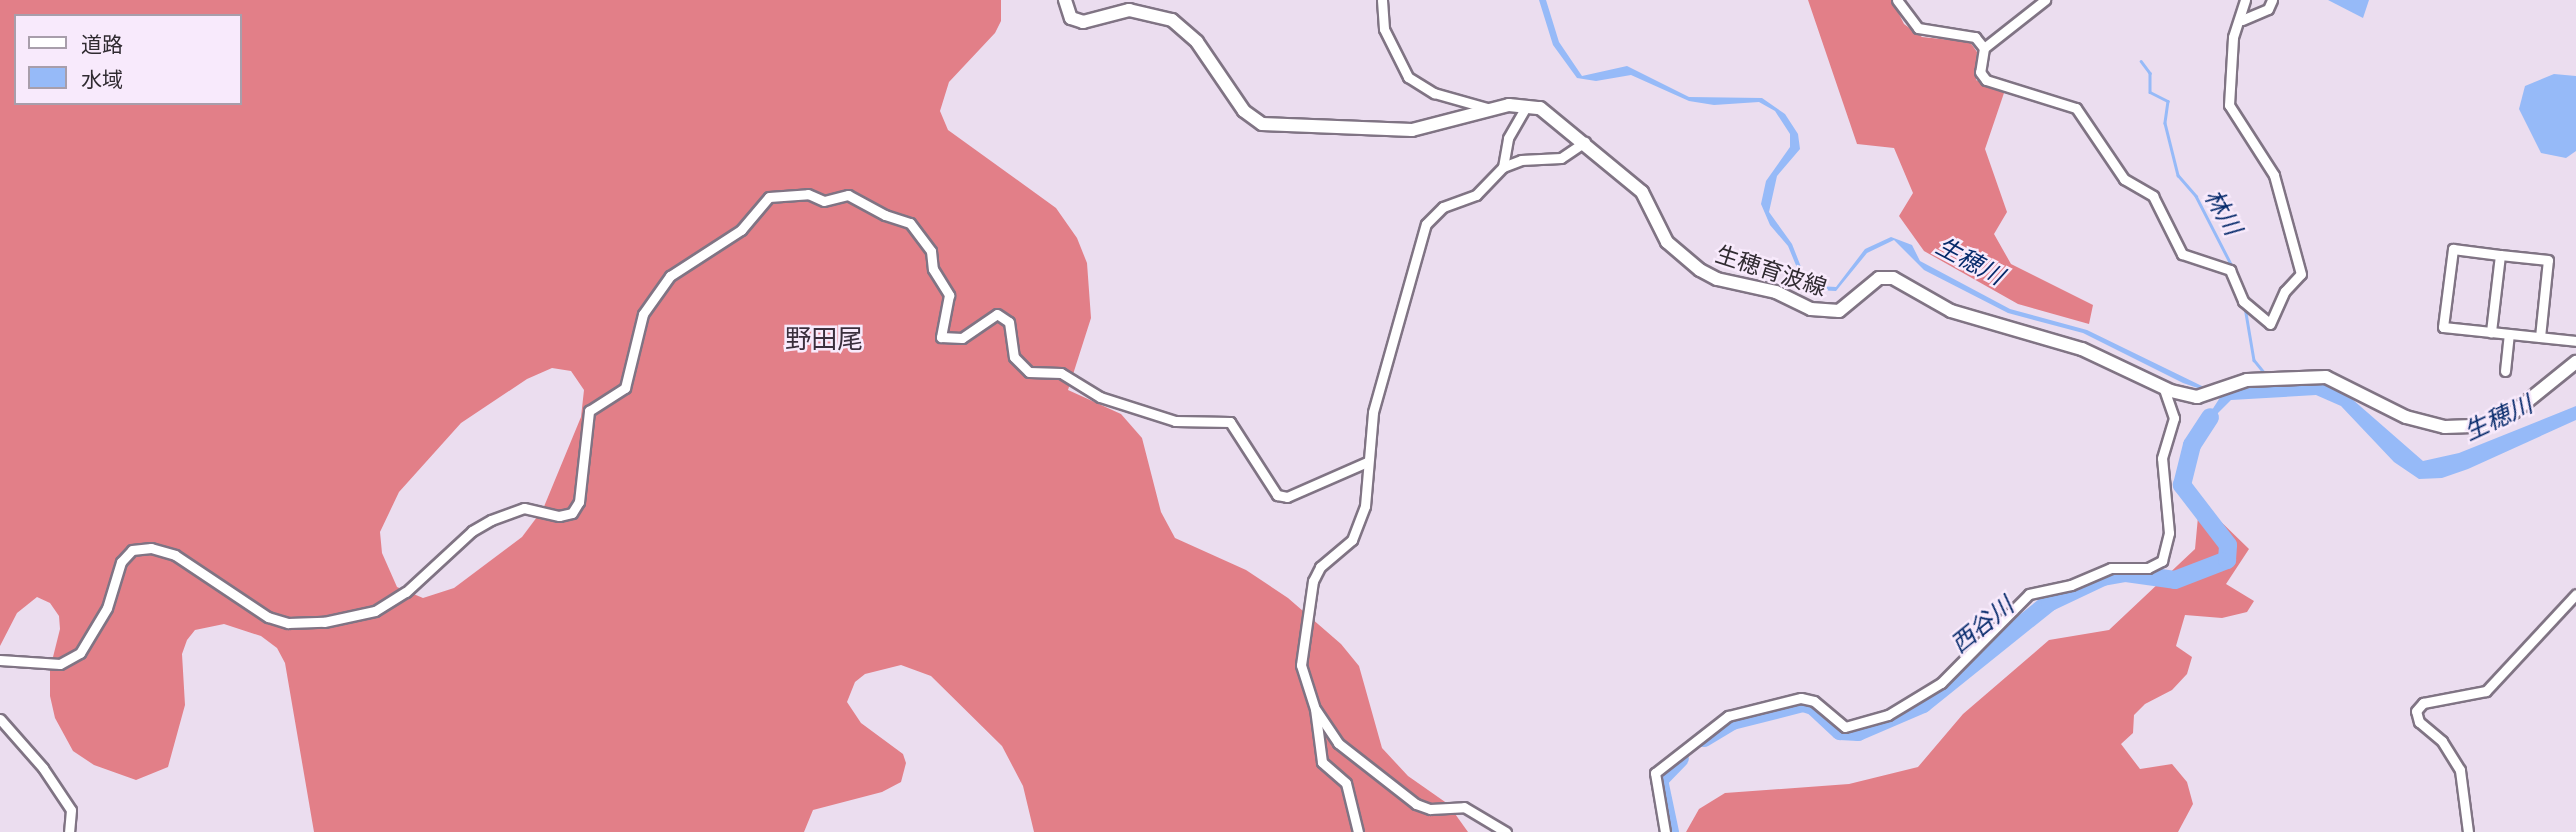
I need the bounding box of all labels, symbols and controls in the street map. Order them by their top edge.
legend [14,14,242,105]
text: 道路 [81,32,123,57]
text: 水域 [81,67,123,92]
water label: 林川 [2199,184,2247,240]
water label: 生穂川 [1931,231,2009,291]
street label: 生穂育波線 [1712,240,1830,302]
district label: 野田尾 [785,324,863,356]
water label: 生穂川 [2459,390,2537,446]
water label: 西谷川 [1945,591,2019,659]

